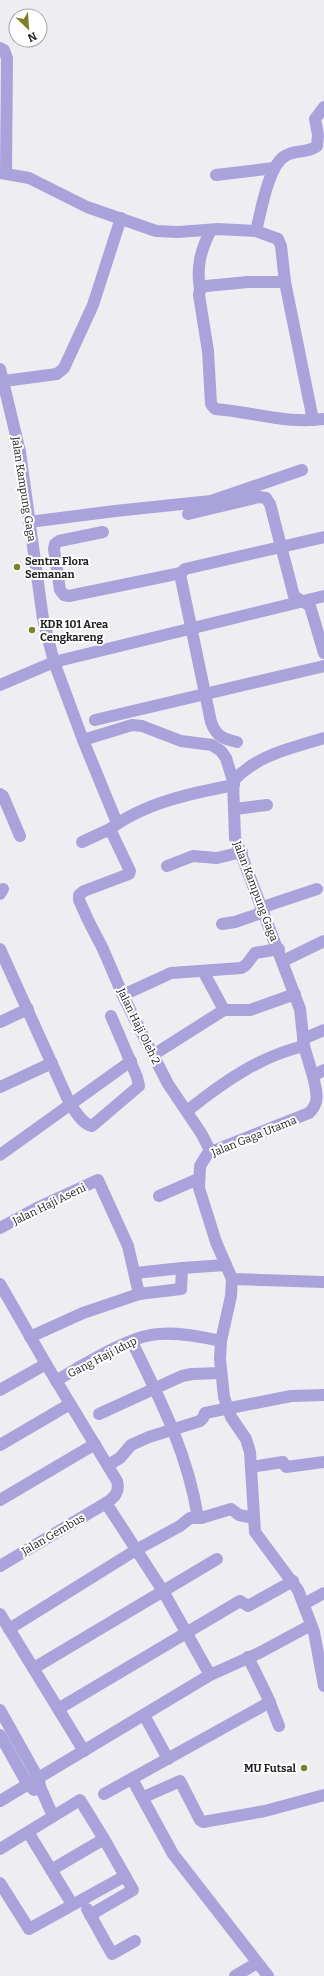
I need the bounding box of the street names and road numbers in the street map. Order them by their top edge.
street label: Jalan Kampung Gaga [9,435,38,543]
street label: Jalan Kampung Gaga [230,838,281,943]
street label: Jalan Haji Oleh 2 [114,985,163,1066]
street label: Jalan Gaga Utama [209,1114,299,1160]
street label: Jalan Haji Aseni [10,1181,89,1228]
street label: Gang Haji Idup [65,1334,139,1380]
street label: Jalan Gembus [19,1511,87,1558]

